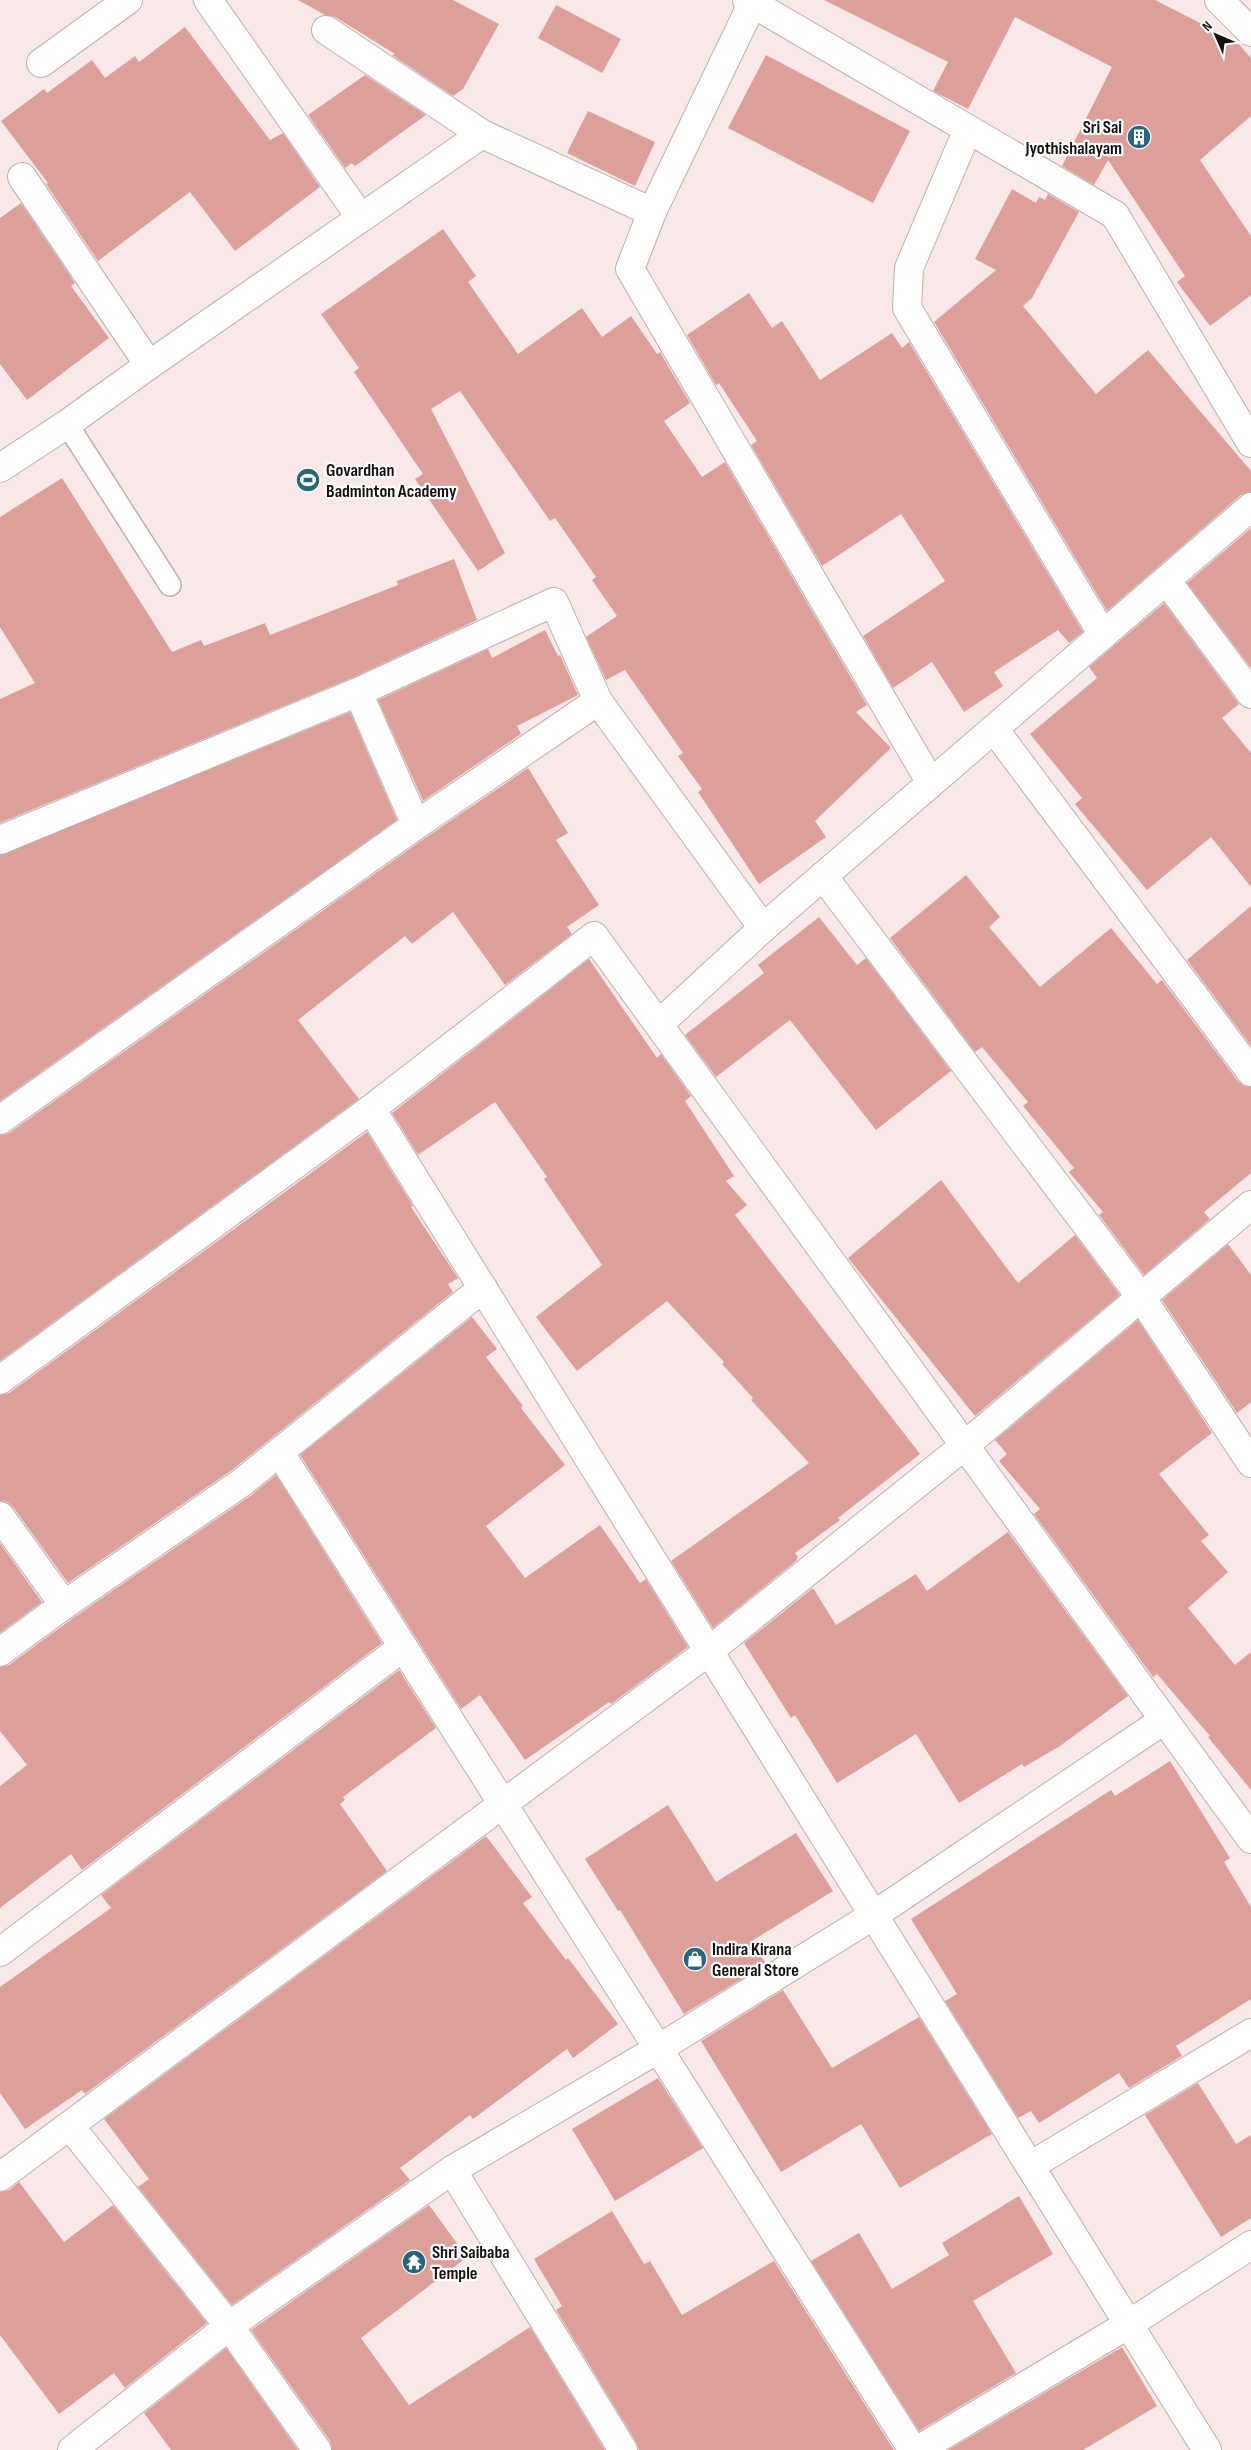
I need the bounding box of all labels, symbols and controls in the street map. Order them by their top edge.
north arrow [1191,10,1241,60]
text: N [1199,18,1216,35]
place label: Sri Sai Jyothishalayam [1024,117,1122,159]
building icon: Sri Sai Jyothishalayam [1126,124,1152,150]
place label: Govardhan Badminton Academy [326,460,457,502]
sports icon: Govardhan Badminton Academy [295,467,321,493]
place label: Indira Kirana General Store [712,1939,799,1981]
shop icon: Indira Kirana General Store [682,1946,708,1972]
place label: Shri Saibaba Temple [432,2242,510,2284]
temple icon: Shri Saibaba Temple [401,2249,427,2275]

